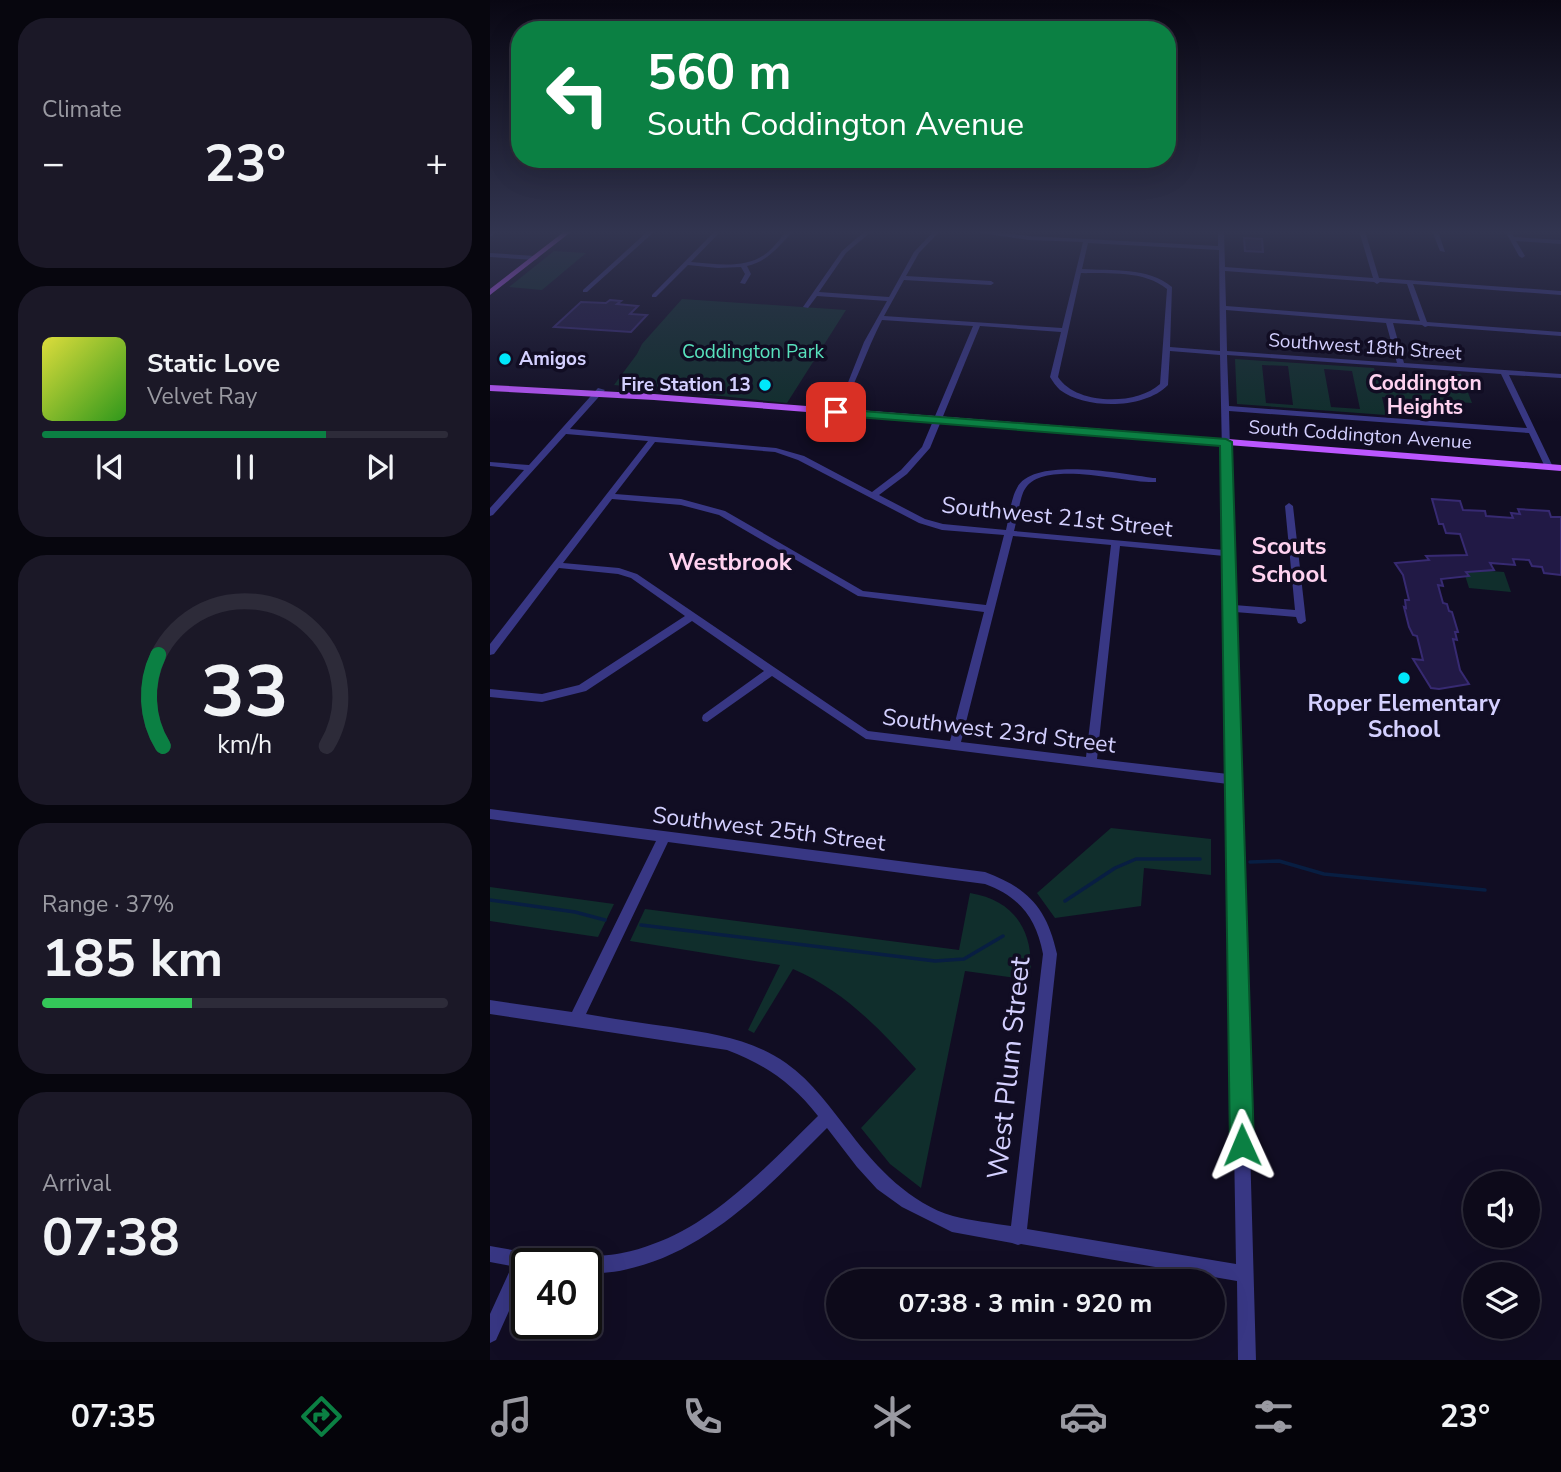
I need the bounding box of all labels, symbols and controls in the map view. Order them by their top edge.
text: 560 m [647,39,791,106]
icon: left [532,49,623,140]
text: Climate [42,94,122,125]
text: South Coddington Avenue [647,103,1024,146]
text: 23° [204,128,286,199]
text: − [42,138,65,189]
text: + [425,138,448,189]
street label: Southwest 18th Street [1267,327,1463,367]
park label: Coddington Park [682,339,824,365]
text: Static Love [147,346,280,381]
place label: Amigos [519,346,586,372]
marker: Amigos [497,351,513,367]
district label: Coddington Heights [1368,369,1482,421]
place label: Fire Station 13 [621,372,751,398]
marker: Fire Station 13 [757,377,773,393]
text: Velvet Ray [147,381,257,412]
pin [806,382,866,442]
icon: arrive [817,393,855,431]
street label: South Coddington Avenue [1247,414,1473,456]
icon: previous [91,448,129,486]
icon: pause [226,448,264,486]
icon: next [361,448,399,486]
street label: Southwest 21st Street [940,489,1175,545]
district label: Scouts School [1251,530,1327,590]
district label: Westbrook [668,546,793,578]
text: 33 [201,642,289,742]
marker: Roper Elementary School [1396,670,1412,686]
place label: Roper Elementary School [1308,688,1501,745]
street label: Southwest 23rd Street [881,701,1118,761]
text: km/h [217,728,273,762]
street label: Southwest 25th Street [651,799,888,859]
text: Range · 37% [42,889,174,920]
text: 185 km [42,923,223,994]
street label: West Plum Street [978,955,1040,1181]
position arrow [1205,1108,1279,1182]
text: Arrival [42,1168,111,1199]
map controls [1463,1171,1540,1339]
button: sound [1463,1171,1540,1248]
text: 07:38 [42,1202,180,1273]
speed limit sign: 40 [511,1248,602,1339]
button: layers [1463,1262,1540,1339]
text: 07:38 · 3 min · 920 m [899,1286,1152,1321]
icon: directions [297,1392,346,1441]
icon: music [487,1392,536,1441]
icon: phone [678,1392,727,1441]
icon: climate [868,1392,917,1441]
icon: car [1059,1392,1108,1441]
icon: filters [1249,1392,1298,1441]
text: 07:35 [71,1395,155,1438]
text: 23° [1440,1395,1490,1438]

